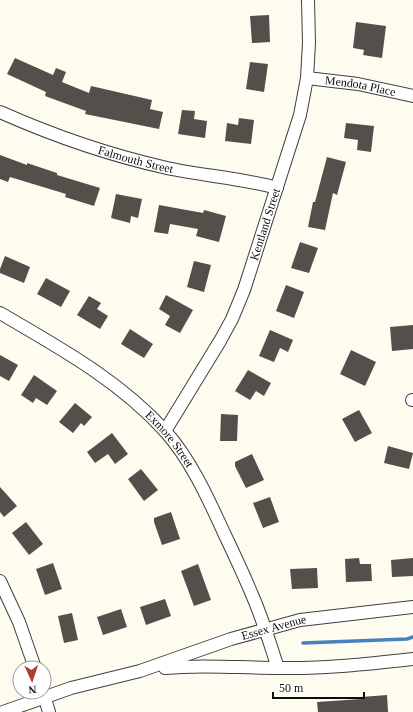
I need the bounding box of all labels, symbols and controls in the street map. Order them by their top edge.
street label: Mendota Place [324,73,397,99]
street label: Falmouth Street [96,143,175,176]
street label: Kentland Street [247,186,283,262]
street label: Exmore Street [143,408,197,471]
street label: Essex Avenue [240,612,307,643]
north arrow [12,660,52,700]
scale bar [273,674,364,700]
text: 50 m [279,681,304,695]
text: N [28,684,37,696]

